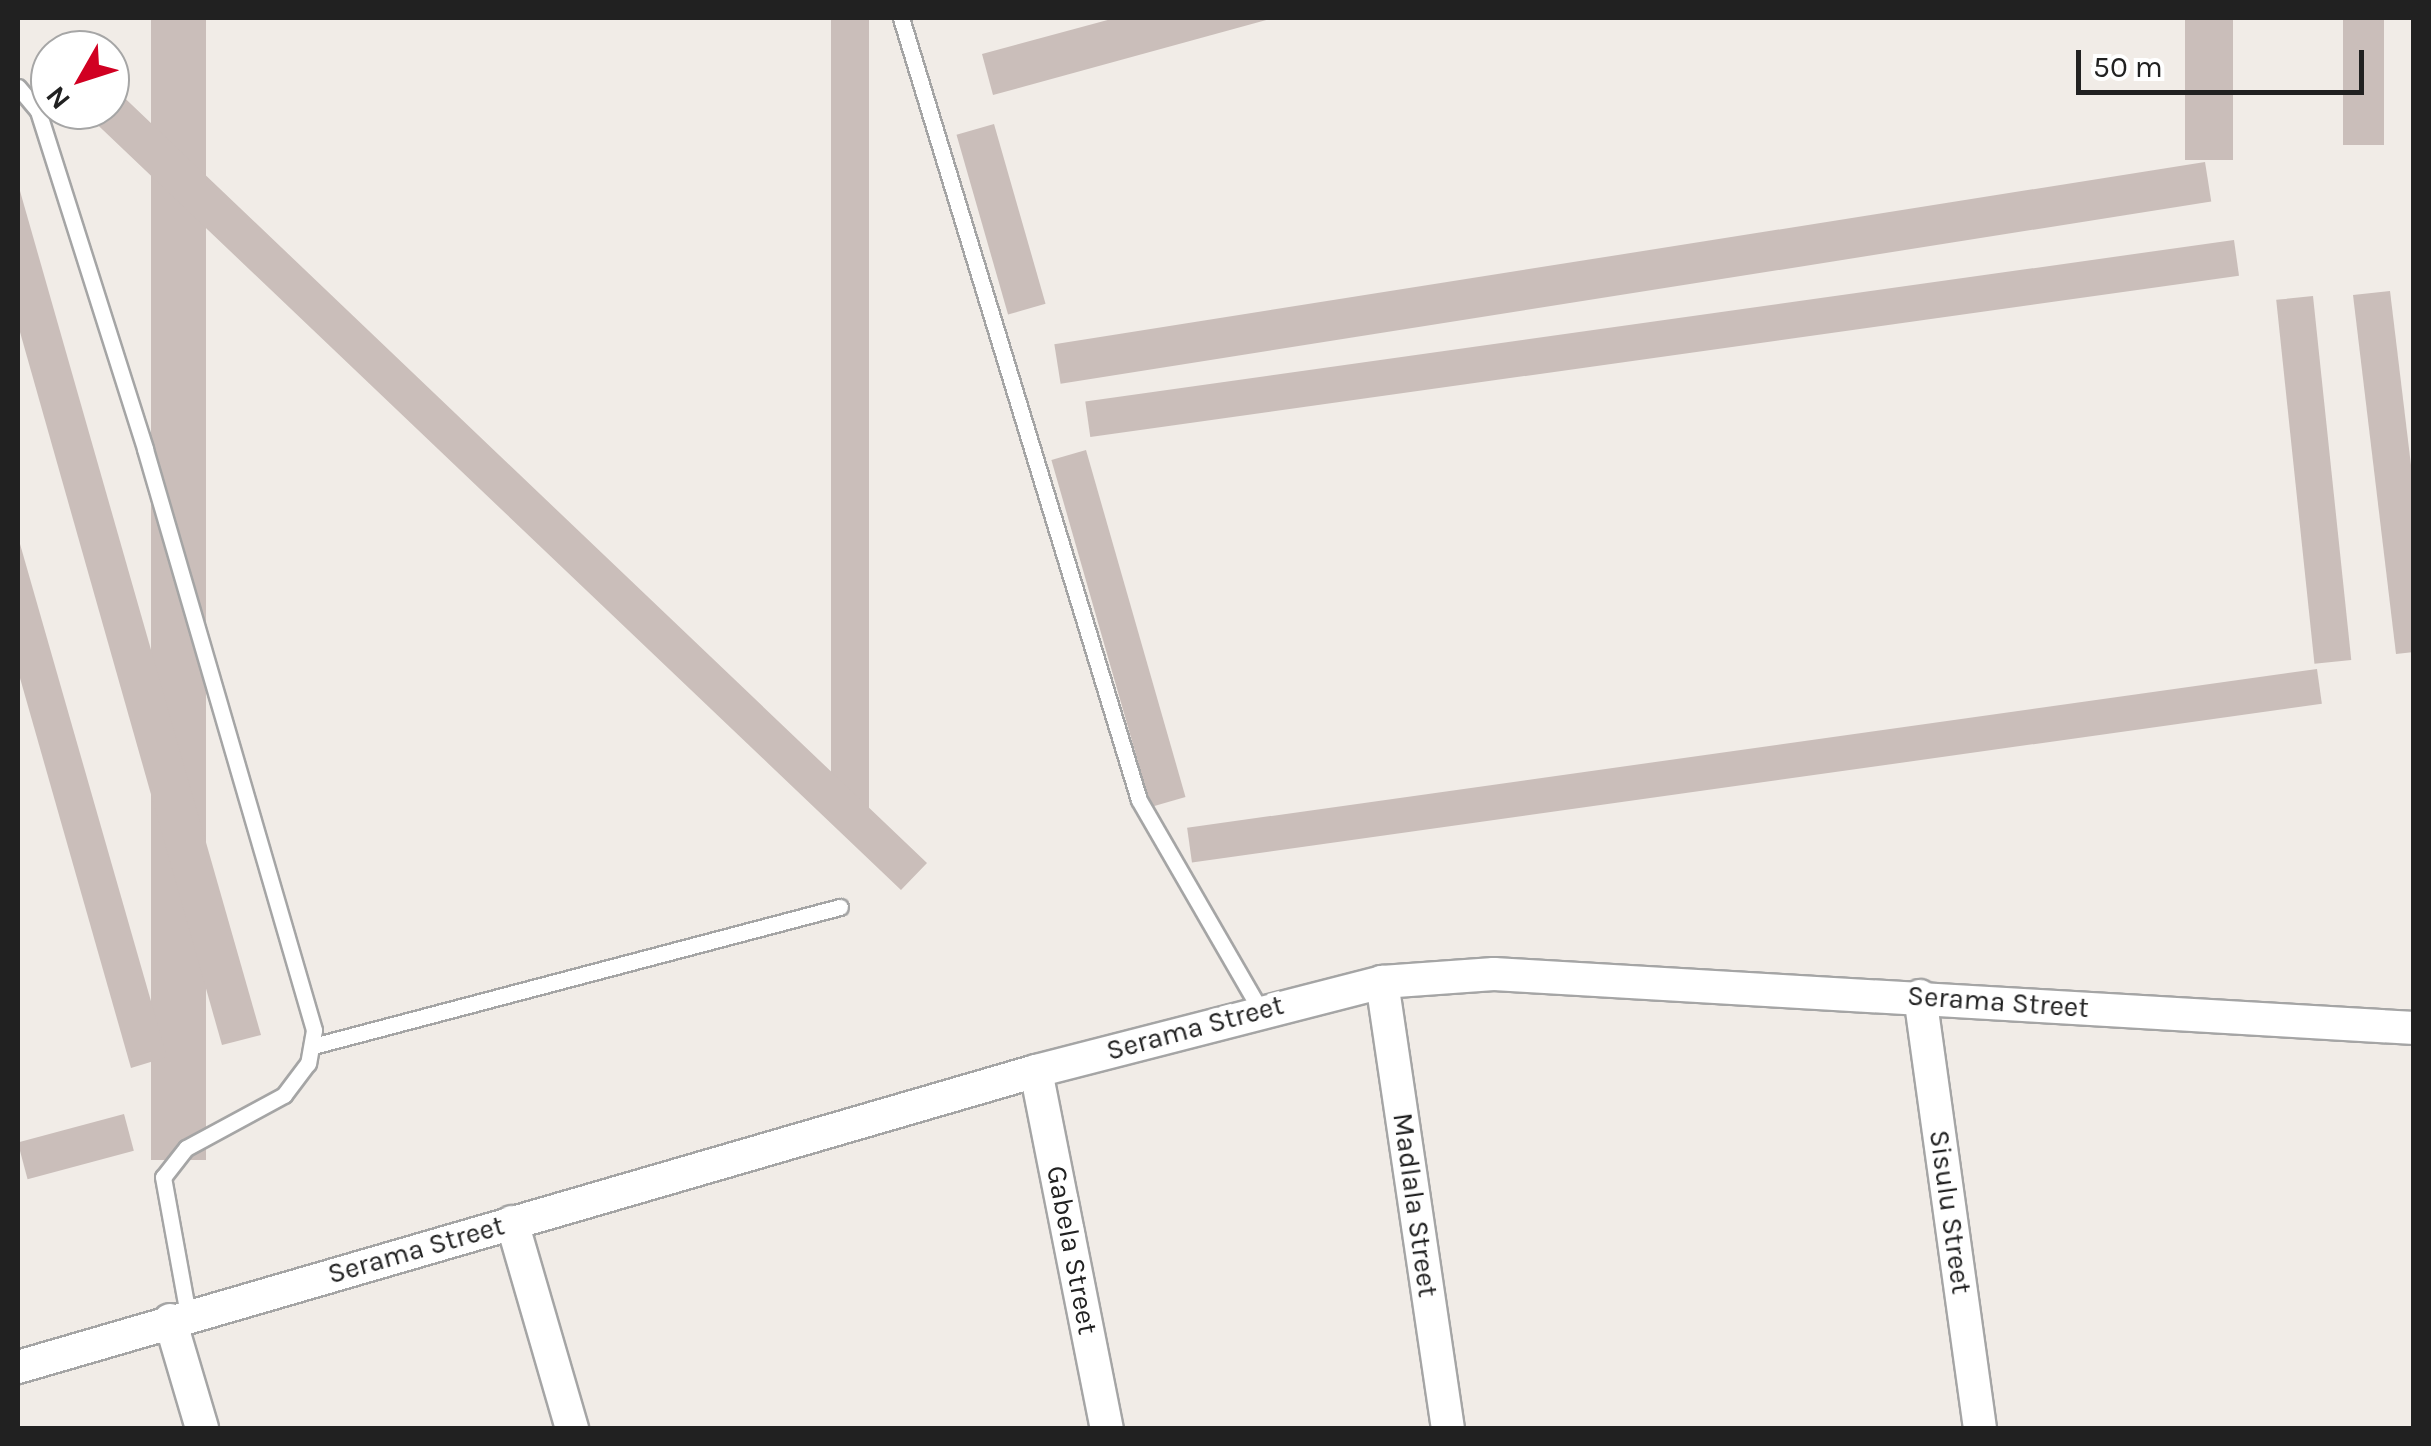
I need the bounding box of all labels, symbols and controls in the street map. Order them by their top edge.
north arrow [30,30,130,130]
scale bar [2081,30,2368,92]
text: 50 m [2093,49,2163,85]
text: N [39,80,77,116]
street label: Serama Street [1906,979,2090,1025]
street label: Serama Street [1103,988,1287,1068]
street label: Madlala Street [1385,1111,1445,1299]
street label: Sisulu Street [1922,1128,1978,1296]
street label: Gabela Street [1039,1163,1105,1337]
street label: Serama Street [324,1209,508,1291]

